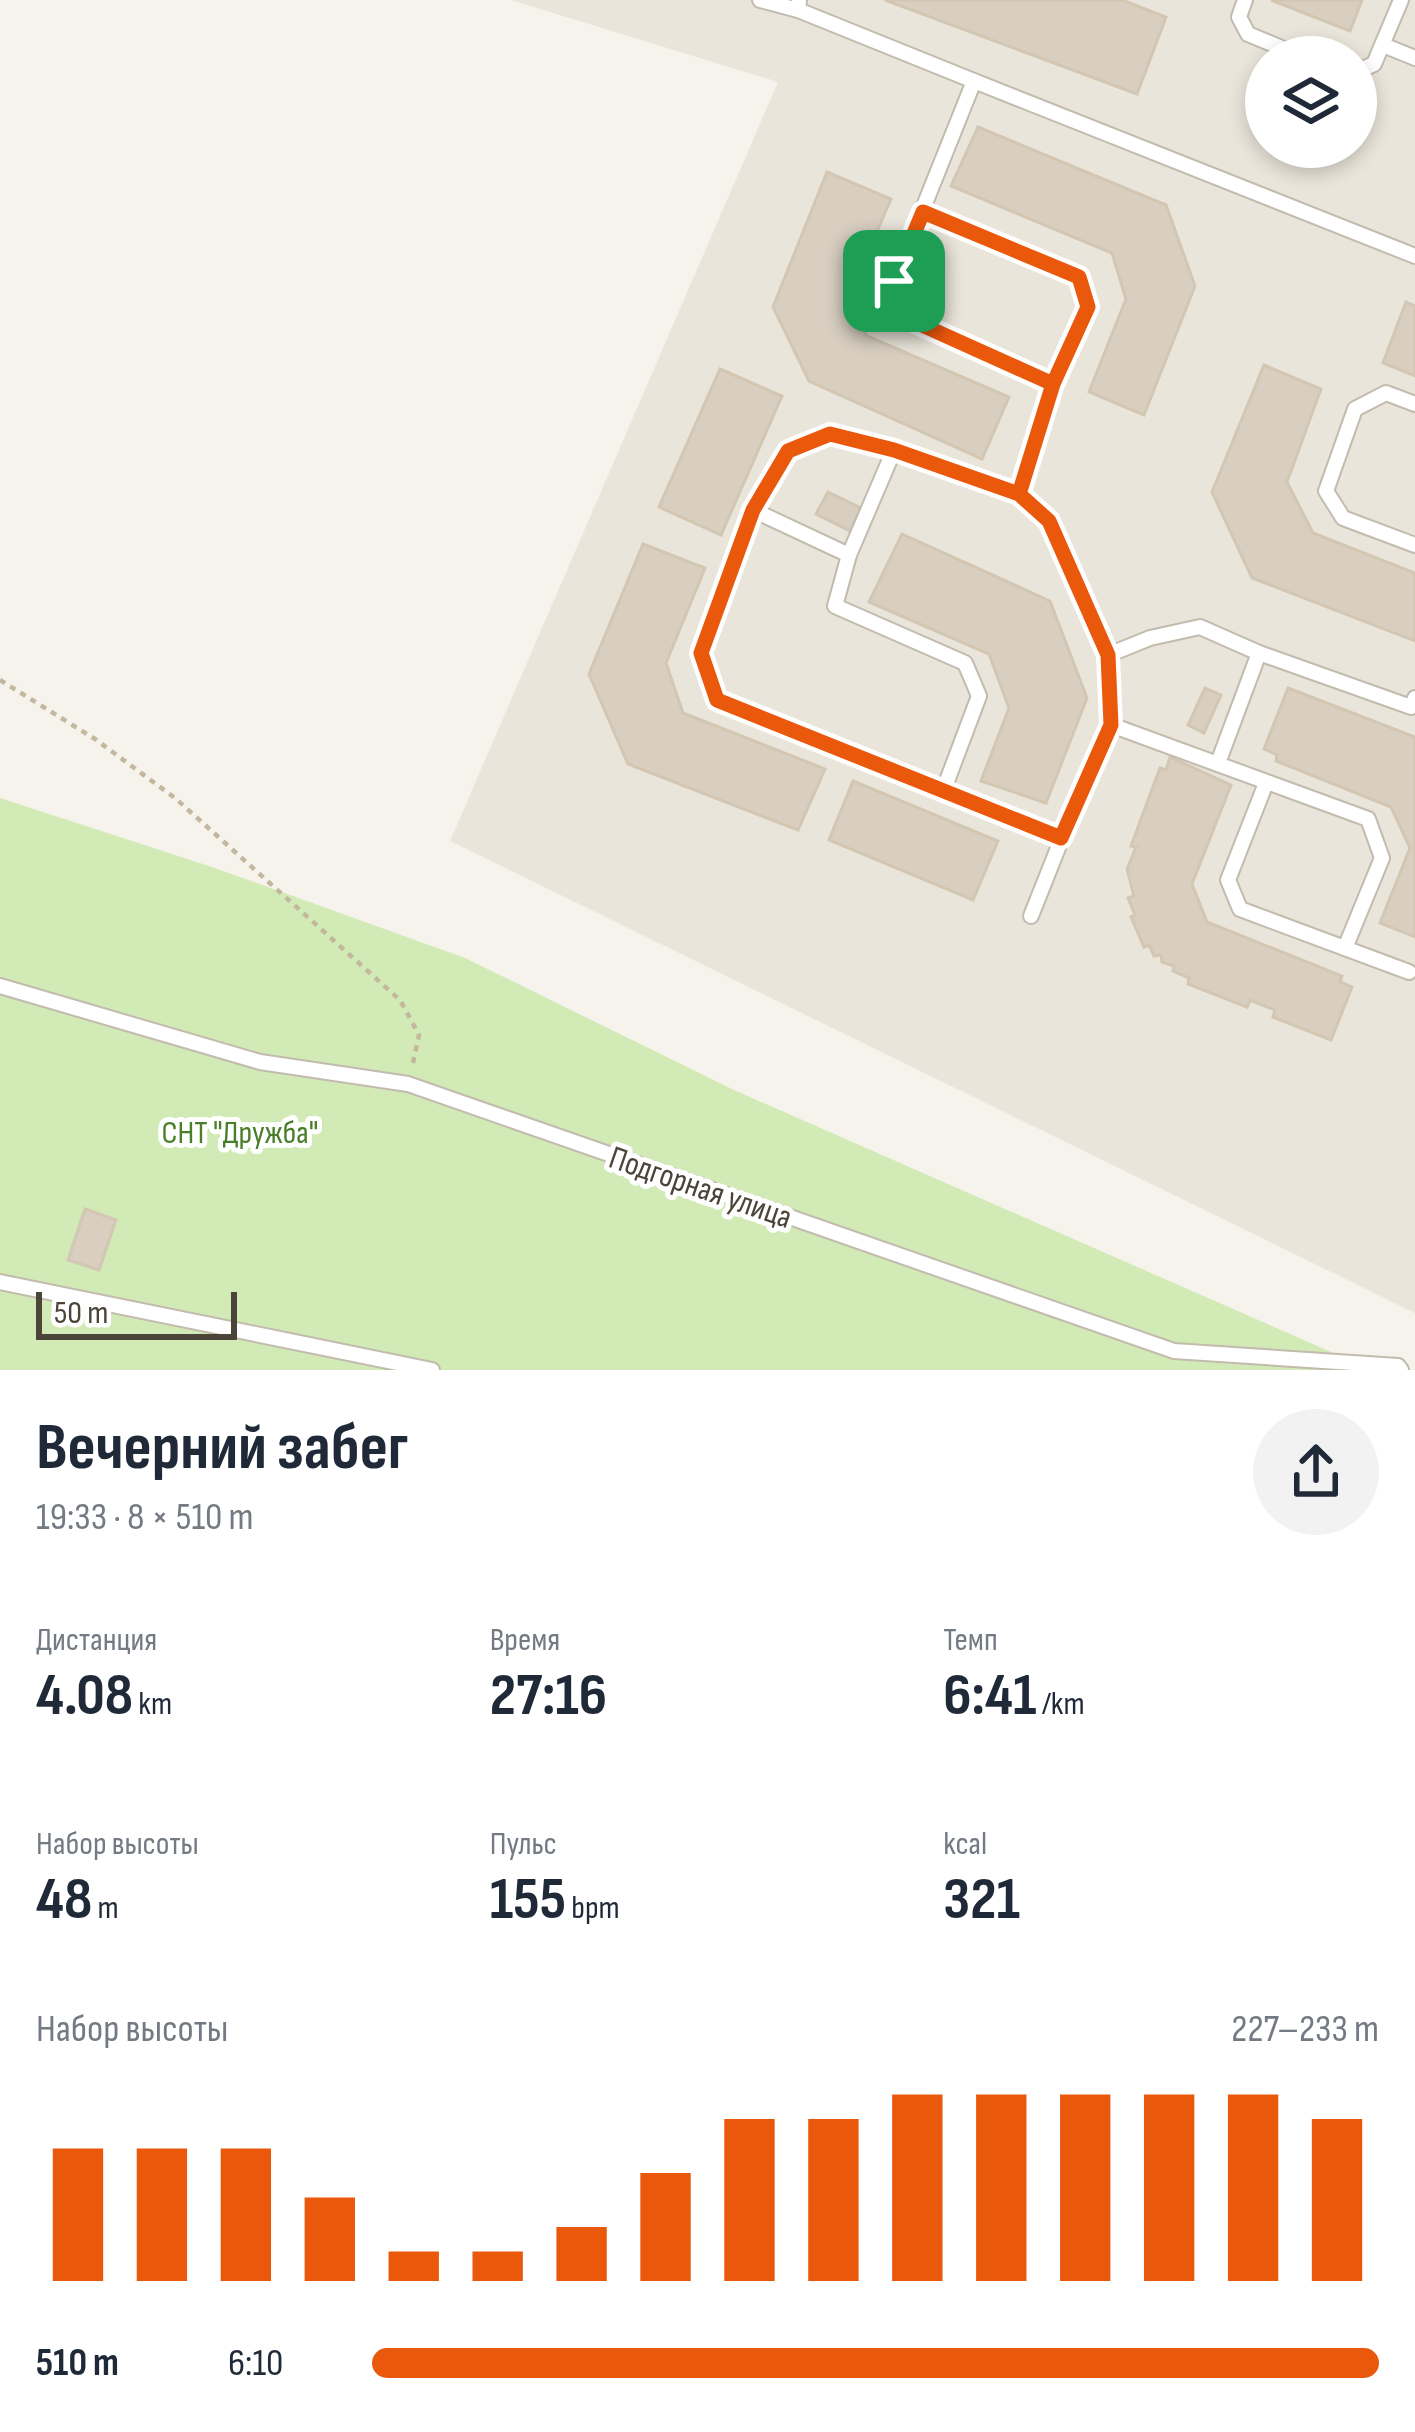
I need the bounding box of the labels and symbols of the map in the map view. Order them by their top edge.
pin [843,230,945,332]
park label: СНТ "Дружба" [162,1113,318,1153]
street label: Подгорная улица [604,1138,797,1238]
scale bar [36,1286,237,1339]

